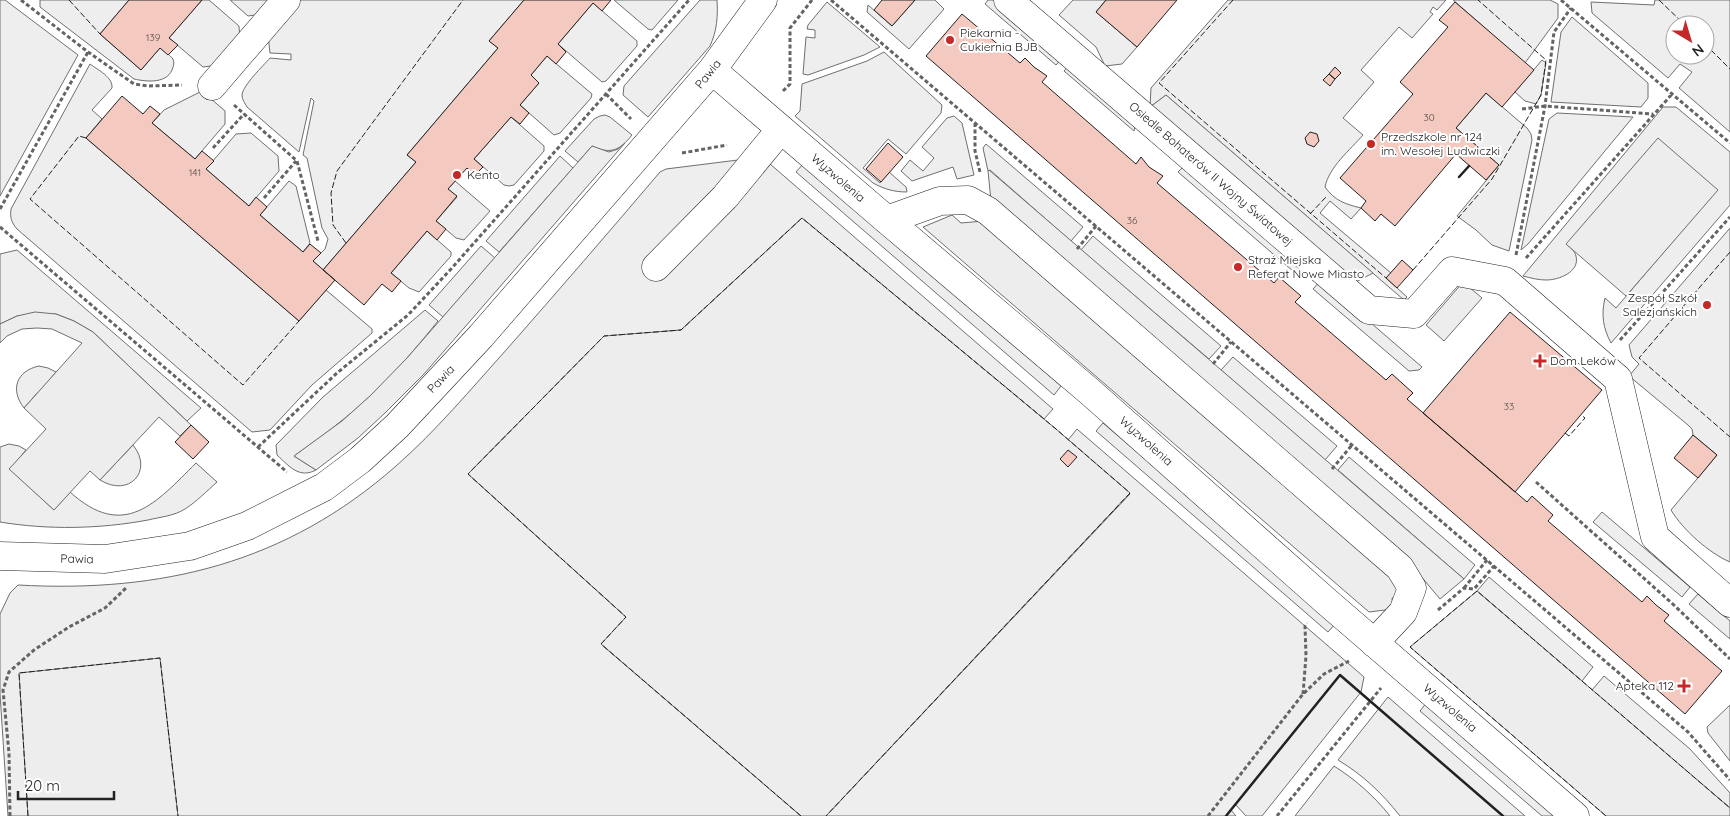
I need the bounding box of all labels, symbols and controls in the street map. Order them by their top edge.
north arrow [1665,15,1715,65]
place label: Piekarnia - Cukiernia BJB [960,25,1038,54]
house number: 139 [146,31,161,44]
marker: Piekarnia - Cukiernia BJB [944,34,956,46]
text: N [1688,40,1708,61]
street label: Pawia [691,56,724,91]
street label: Osiedle Bohaterów II Wojny Światowej [1126,98,1296,249]
house number: 30 [1423,111,1435,124]
place label: Przedszkole nr 124 im. Wesołej Ludwiczki [1381,129,1500,158]
marker: Przedszkole nr 124 im. Wesołej Ludwiczki [1365,138,1377,150]
street label: Wyzwolenia [808,150,868,205]
house number: 141 [189,166,201,179]
place label: Kento [467,167,500,182]
marker: Kento [451,169,463,181]
house number: 36 [1127,214,1138,227]
place label: Straż Miejska Referat Nowe Miasto [1248,252,1364,281]
marker: Straż Miejska Referat Nowe Miasto [1232,261,1244,273]
place label: Zespół Szkół Salezjańskich [1623,290,1697,319]
marker: Zespół Szkół Salezjańskich [1701,299,1713,311]
place label: Dom Leków [1550,353,1616,368]
marker: Dom Leków [1534,355,1546,367]
street label: Pawia [424,361,457,396]
house number: 33 [1504,400,1514,413]
street label: Wyzwolenia [1117,413,1176,468]
street label: Pawia [60,551,94,566]
place label: Apteka 112 [1616,678,1674,693]
street label: Wyzwolenia [1420,680,1480,735]
marker: Apteka 112 [1678,680,1690,692]
scale bar [18,768,114,800]
text: 20 m [25,776,60,795]

